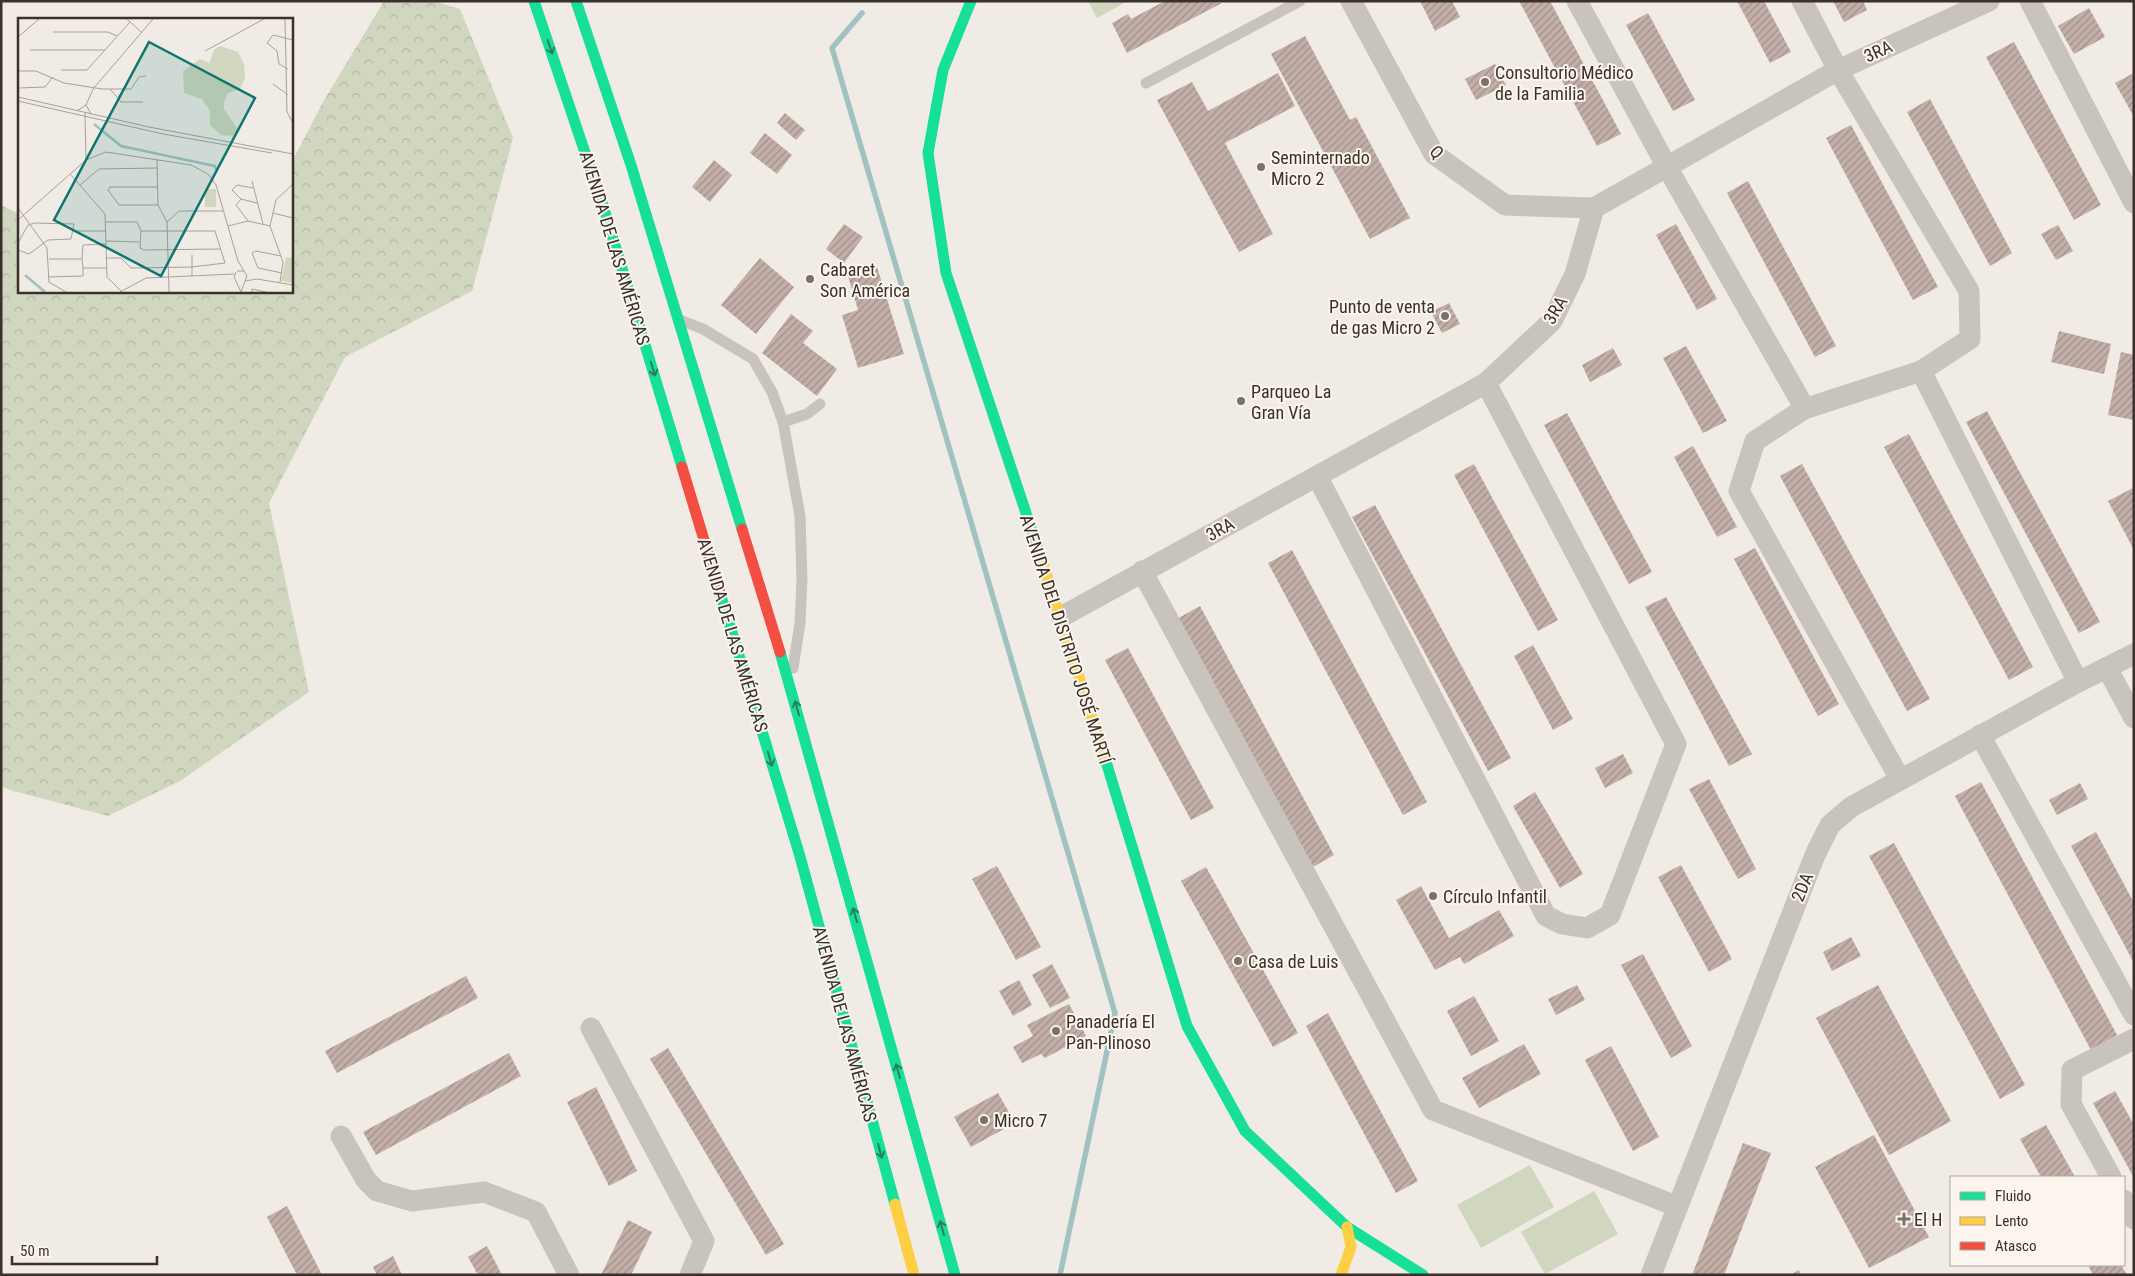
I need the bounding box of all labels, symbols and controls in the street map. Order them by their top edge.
inset map [18,18,292,292]
street label: 3RA [1861,35,1896,66]
one-way arrow [545,39,555,55]
place label: Consultorio Médico de la Familia [1495,62,1633,104]
marker: Consultorio Médico de la Familia [1479,76,1491,88]
street label: Q [1426,141,1448,163]
place label: Seminternado Micro 2 [1271,147,1370,189]
street label: AVENIDA DE LAS AMÉRICAS [575,148,655,348]
marker: Seminternado Micro 2 [1255,161,1267,173]
place label: Cabaret Son América [820,259,910,301]
marker: Cabaret Son América [804,273,816,285]
street label: 3RA [1539,292,1572,328]
place label: Punto de venta de gas Micro 2 [1329,296,1435,338]
marker: Punto de venta de gas Micro 2 [1439,310,1451,322]
one-way arrow [648,360,658,376]
place label: Parqueo La Gran Vía [1251,381,1331,423]
marker: Parqueo La Gran Vía [1235,395,1247,407]
street label: AVENIDA DEL DISTRITO JOSÉ MARTÍ [1016,512,1117,768]
street label: 3RA [1202,513,1238,545]
street label: AVENIDA DE LAS AMÉRICAS [693,535,773,735]
one-way arrow [792,700,801,716]
one-way arrow [766,750,776,766]
street label: 2DA [1787,869,1817,905]
place label: Círculo Infantil [1443,886,1547,907]
marker: Círculo Infantil [1427,890,1439,902]
one-way arrow [849,907,859,923]
street label: AVENIDA DE LAS AMÉRICAS [809,924,881,1124]
place label: Casa de Luis [1248,951,1339,972]
marker: Casa de Luis [1232,955,1244,967]
place label: Panadería El Pan-Plinoso [1066,1011,1155,1053]
marker: Panadería El Pan-Plinoso [1050,1025,1062,1037]
one-way arrow [893,1064,903,1080]
place label: Micro 7 [994,1110,1048,1131]
marker: Micro 7 [978,1114,990,1126]
one-way arrow [876,1143,885,1159]
legend [1950,1176,2125,1266]
text: Fluido [1995,1187,2031,1205]
place label: El H [1914,1209,1942,1230]
text: Lento [1995,1212,2028,1230]
marker: El H [1898,1213,1910,1225]
one-way arrow [936,1220,946,1236]
scale bar [12,1234,158,1266]
text: Atasco [1995,1237,2036,1255]
text: 50 m [20,1242,50,1260]

